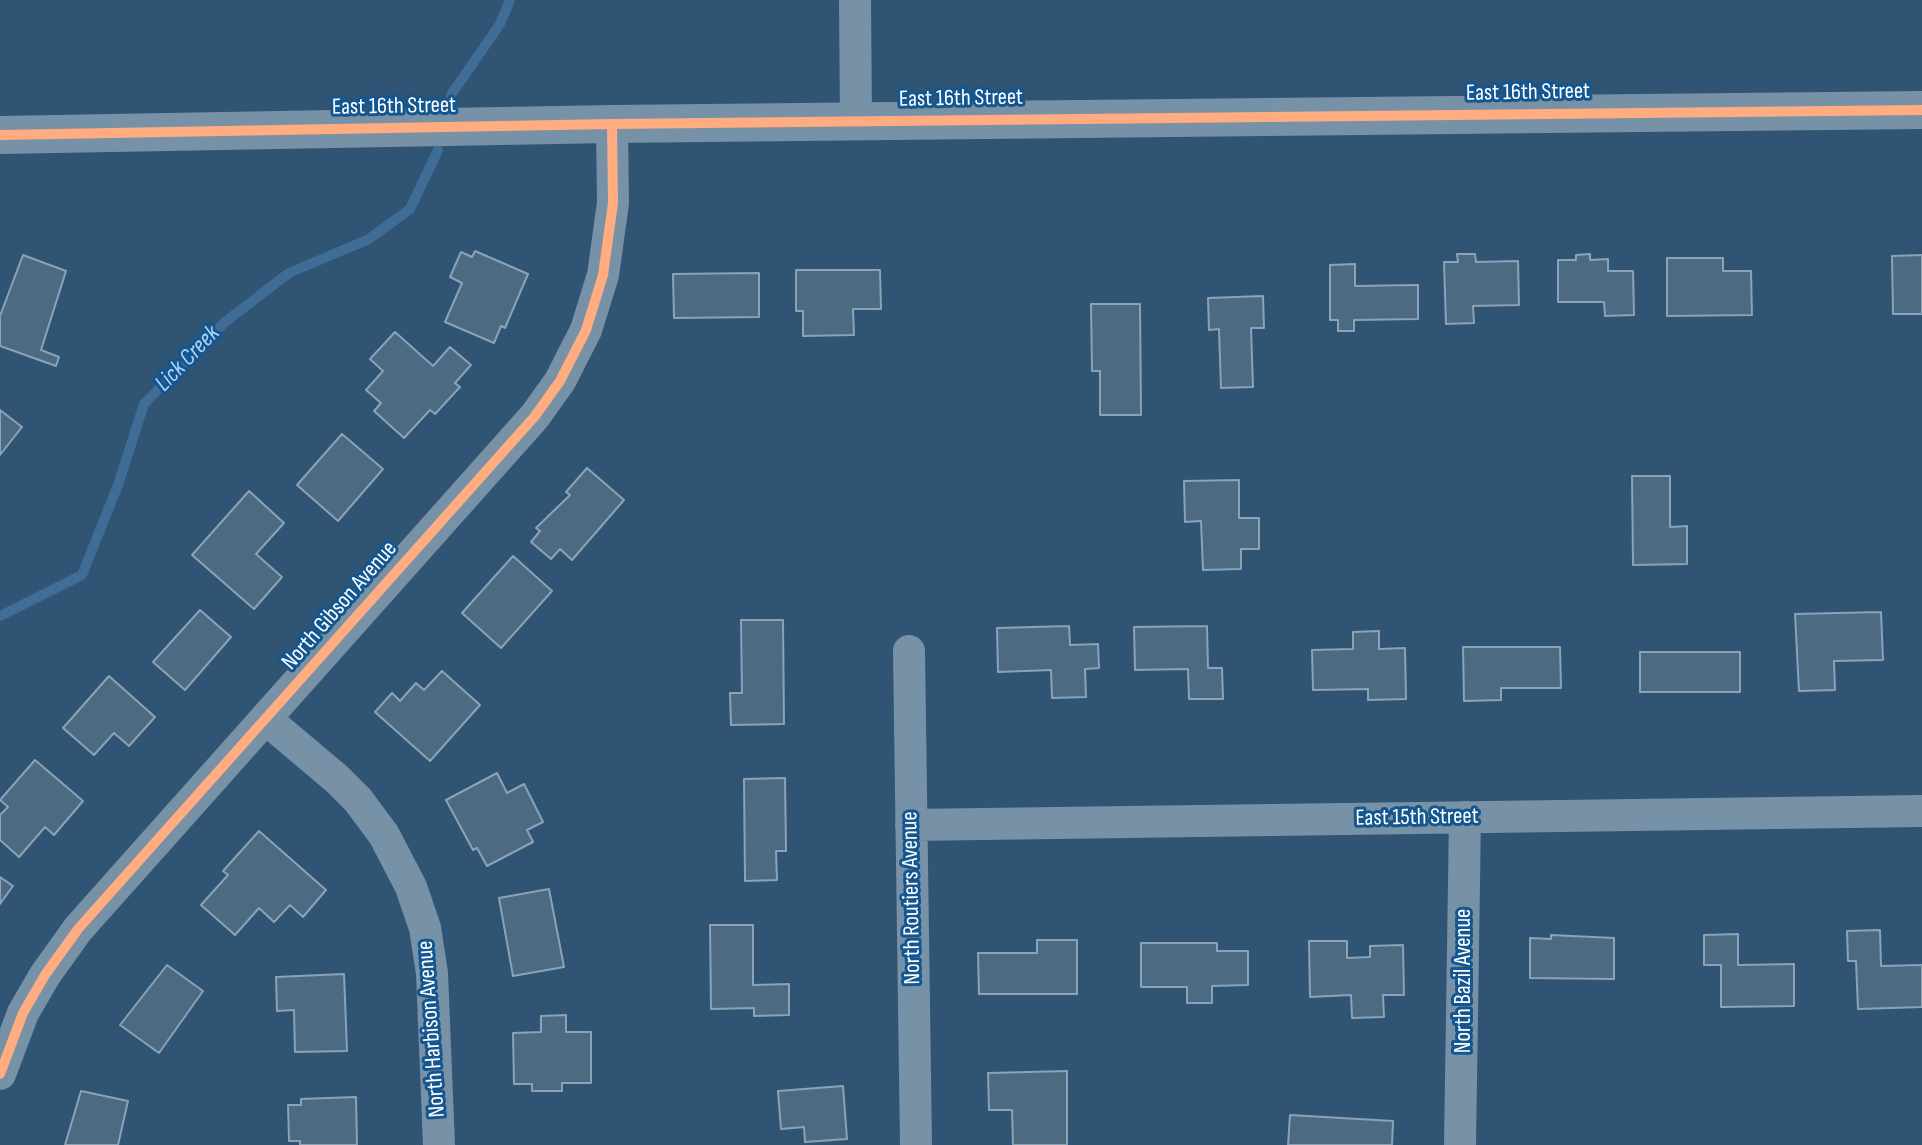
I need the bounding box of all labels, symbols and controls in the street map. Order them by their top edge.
street label: East 16th Street [1466,78,1590,108]
street label: East 16th Street [899,84,1023,114]
street label: East 16th Street [332,92,456,122]
water label: Lick Creek [150,320,226,398]
street label: North Gibson Avenue [277,536,403,676]
street label: East 15th Street [1355,803,1479,833]
street label: North Routiers Avenue [897,811,927,985]
street label: North Bazil Avenue [1450,909,1478,1053]
street label: North Harbison Avenue [412,940,452,1118]

